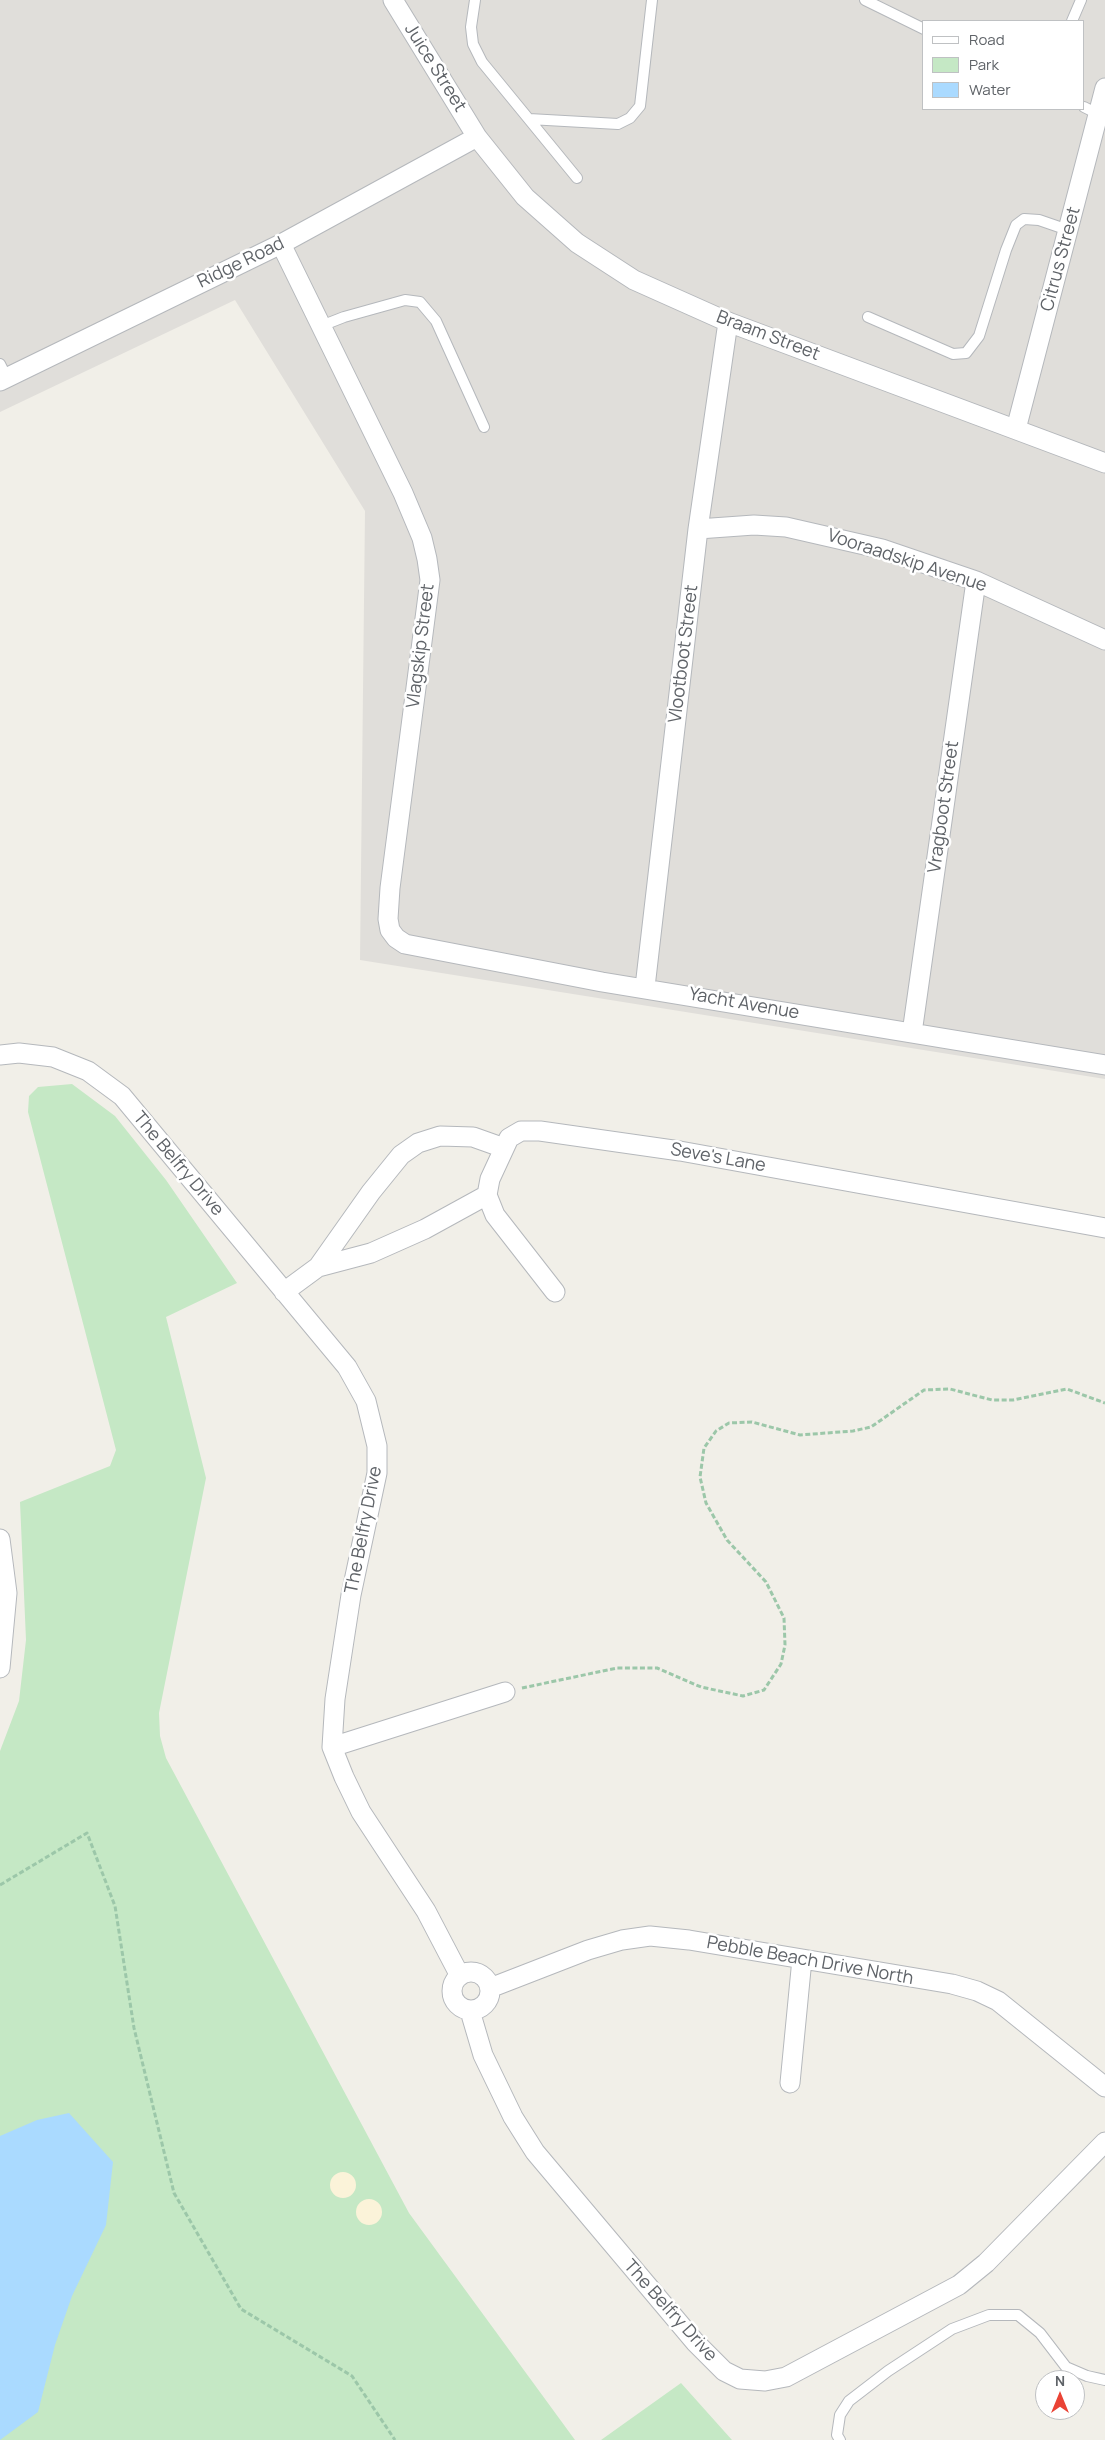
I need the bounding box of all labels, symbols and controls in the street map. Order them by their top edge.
street label: Juice Street [399,20,471,116]
legend [922,20,1085,110]
text: Road [969,29,1005,50]
text: Park [969,54,999,75]
text: Water [969,79,1011,100]
street label: Citrus Street [1037,204,1085,314]
street label: Ridge Road [194,233,288,293]
street label: Braam Street [713,306,823,366]
street label: Vooraadskip Avenue [825,525,989,597]
street label: Vlagskip Street [403,583,439,709]
street label: Vlootboot Street [665,584,703,724]
street label: Vragboot Street [924,740,964,874]
street label: Yacht Avenue [687,984,801,1024]
street label: The Belfry Drive [128,1108,228,1220]
street label: Seve's Lane [669,1139,767,1177]
street label: The Belfry Drive [341,1465,387,1595]
street label: Pebble Beach Drive North [705,1932,915,1990]
street label: The Belfry Drive [619,2256,721,2366]
north arrow [1035,2370,1085,2420]
text: N [1055,2371,1065,2390]

